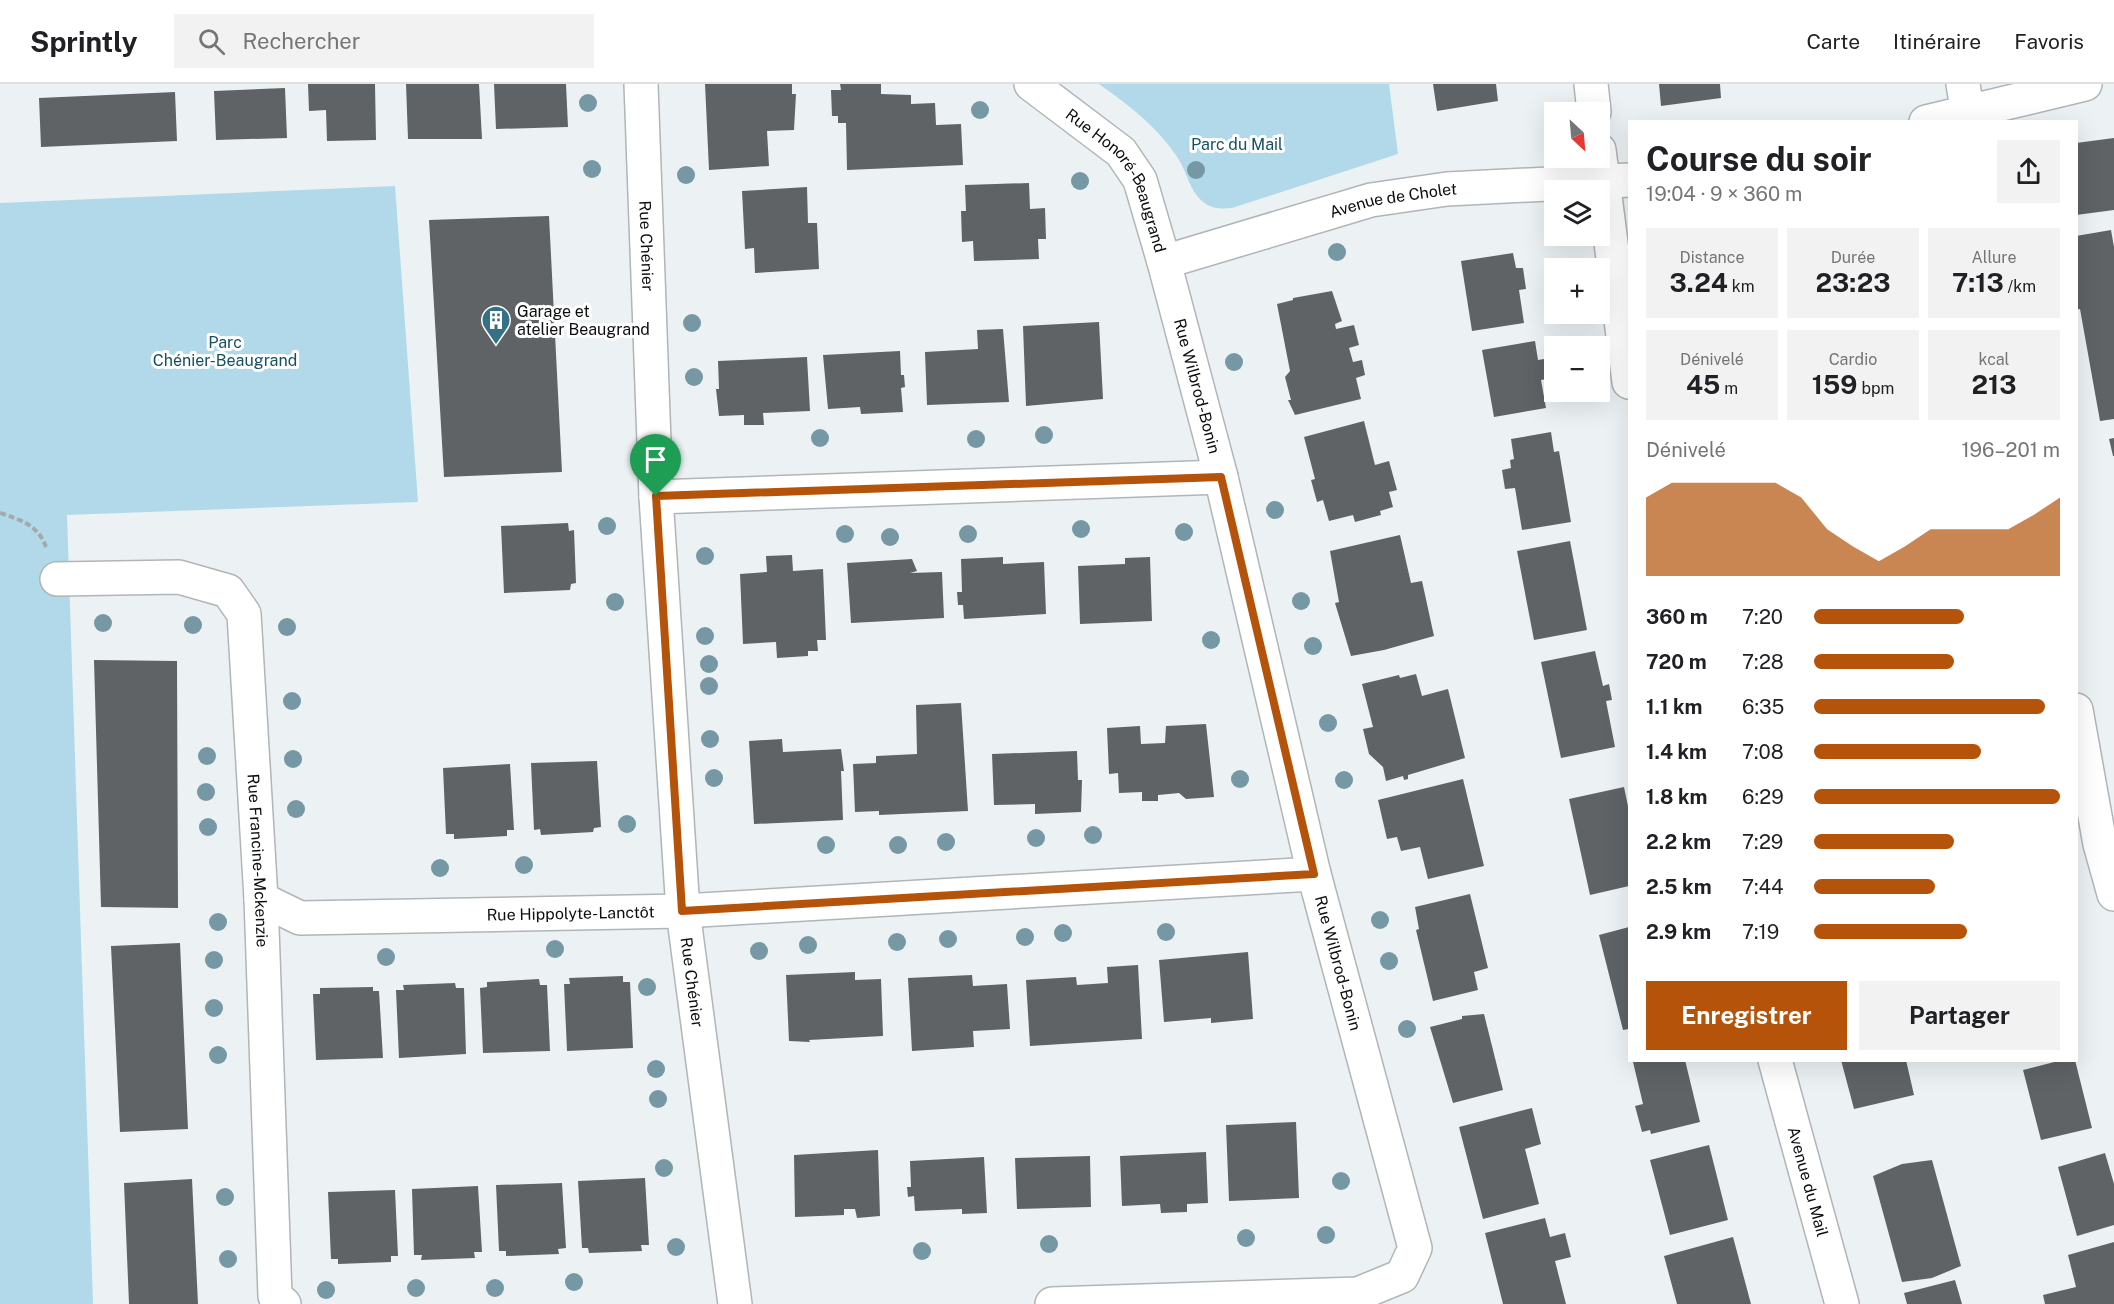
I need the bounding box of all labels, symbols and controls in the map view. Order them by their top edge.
search box [174,14,594,68]
text: Sprintly [30,25,138,58]
icon: search [195,25,228,58]
text: Rechercher [243,28,360,54]
text: Carte [1806,29,1860,54]
text: Itinéraire [1893,29,1981,54]
text: Favoris [2014,29,2084,54]
north arrow [1544,102,1610,168]
map controls [1544,102,1610,402]
street label: Rue Honoré-Beaugrand [1062,104,1170,255]
park label: Parc du Mail [1191,135,1283,154]
text: Course du soir [1646,140,1872,178]
button: share [1997,140,2060,203]
street label: Avenue de Cholet [1327,179,1457,221]
button: layers [1544,180,1610,246]
text: 19:04 · 9 × 360 m [1646,182,1802,206]
street label: Rue Chénier [636,200,658,292]
text: Distance [1680,248,1744,267]
text: Durée [1831,248,1875,267]
text: Allure [1971,248,2017,267]
button: + [1544,258,1610,324]
text: 3.24 [1669,267,1728,298]
text: 23:23 [1815,267,1891,298]
text: 7:13 [1952,267,2004,298]
text: km [1728,277,1755,296]
text: /km [2004,277,2036,296]
place label: Garage et atelier Beaugrand [517,302,650,339]
building icon: Garage et atelier Beaugrand [480,304,512,346]
street label: Rue Wilbrod-Bonin [1170,316,1224,456]
park label: Parc Chénier-Beaugrand [153,333,297,370]
button: − [1544,336,1610,402]
text: Dénivelé [1680,350,1744,369]
text: Cardio [1829,350,1877,369]
text: kcal [1979,350,2009,369]
text: 45 [1686,369,1720,400]
text: 159 [1812,369,1858,400]
text: 213 [1972,369,2016,400]
text: m [1720,379,1738,398]
text: bpm [1858,379,1894,398]
pin [630,434,681,496]
text: Dénivelé [1646,438,1726,462]
text: 196–201 m [1961,438,2060,462]
icon: arrive [639,443,672,476]
text: 360 m [1646,605,1708,629]
text: 7:20 [1742,605,1783,629]
text: 720 m [1646,650,1707,674]
text: 7:28 [1742,650,1784,674]
text: 1.1 km [1646,695,1703,719]
text: 6:35 [1742,695,1784,719]
text: 1.4 km [1646,740,1707,764]
text: 7:08 [1742,740,1784,764]
street label: Rue Francine-Mckenzie [244,773,272,948]
text: 1.8 km [1646,785,1707,809]
text: 6:29 [1742,785,1784,809]
text: 2.2 km [1646,830,1711,854]
text: 7:29 [1742,830,1783,854]
text: 2.5 km [1646,875,1712,899]
text: 7:44 [1742,875,1784,899]
street label: Rue Wilbrod-Bonin [1311,893,1365,1033]
street label: Rue Hippolyte-Lanctôt [486,902,655,924]
text: 2.9 km [1646,920,1711,944]
text: 7:19 [1742,920,1779,944]
street label: Rue Chénier [677,936,708,1028]
button: Enregistrer [1646,981,1847,1050]
button: Partager [1859,981,2060,1050]
street label: Avenue du Mail [1784,1124,1833,1239]

